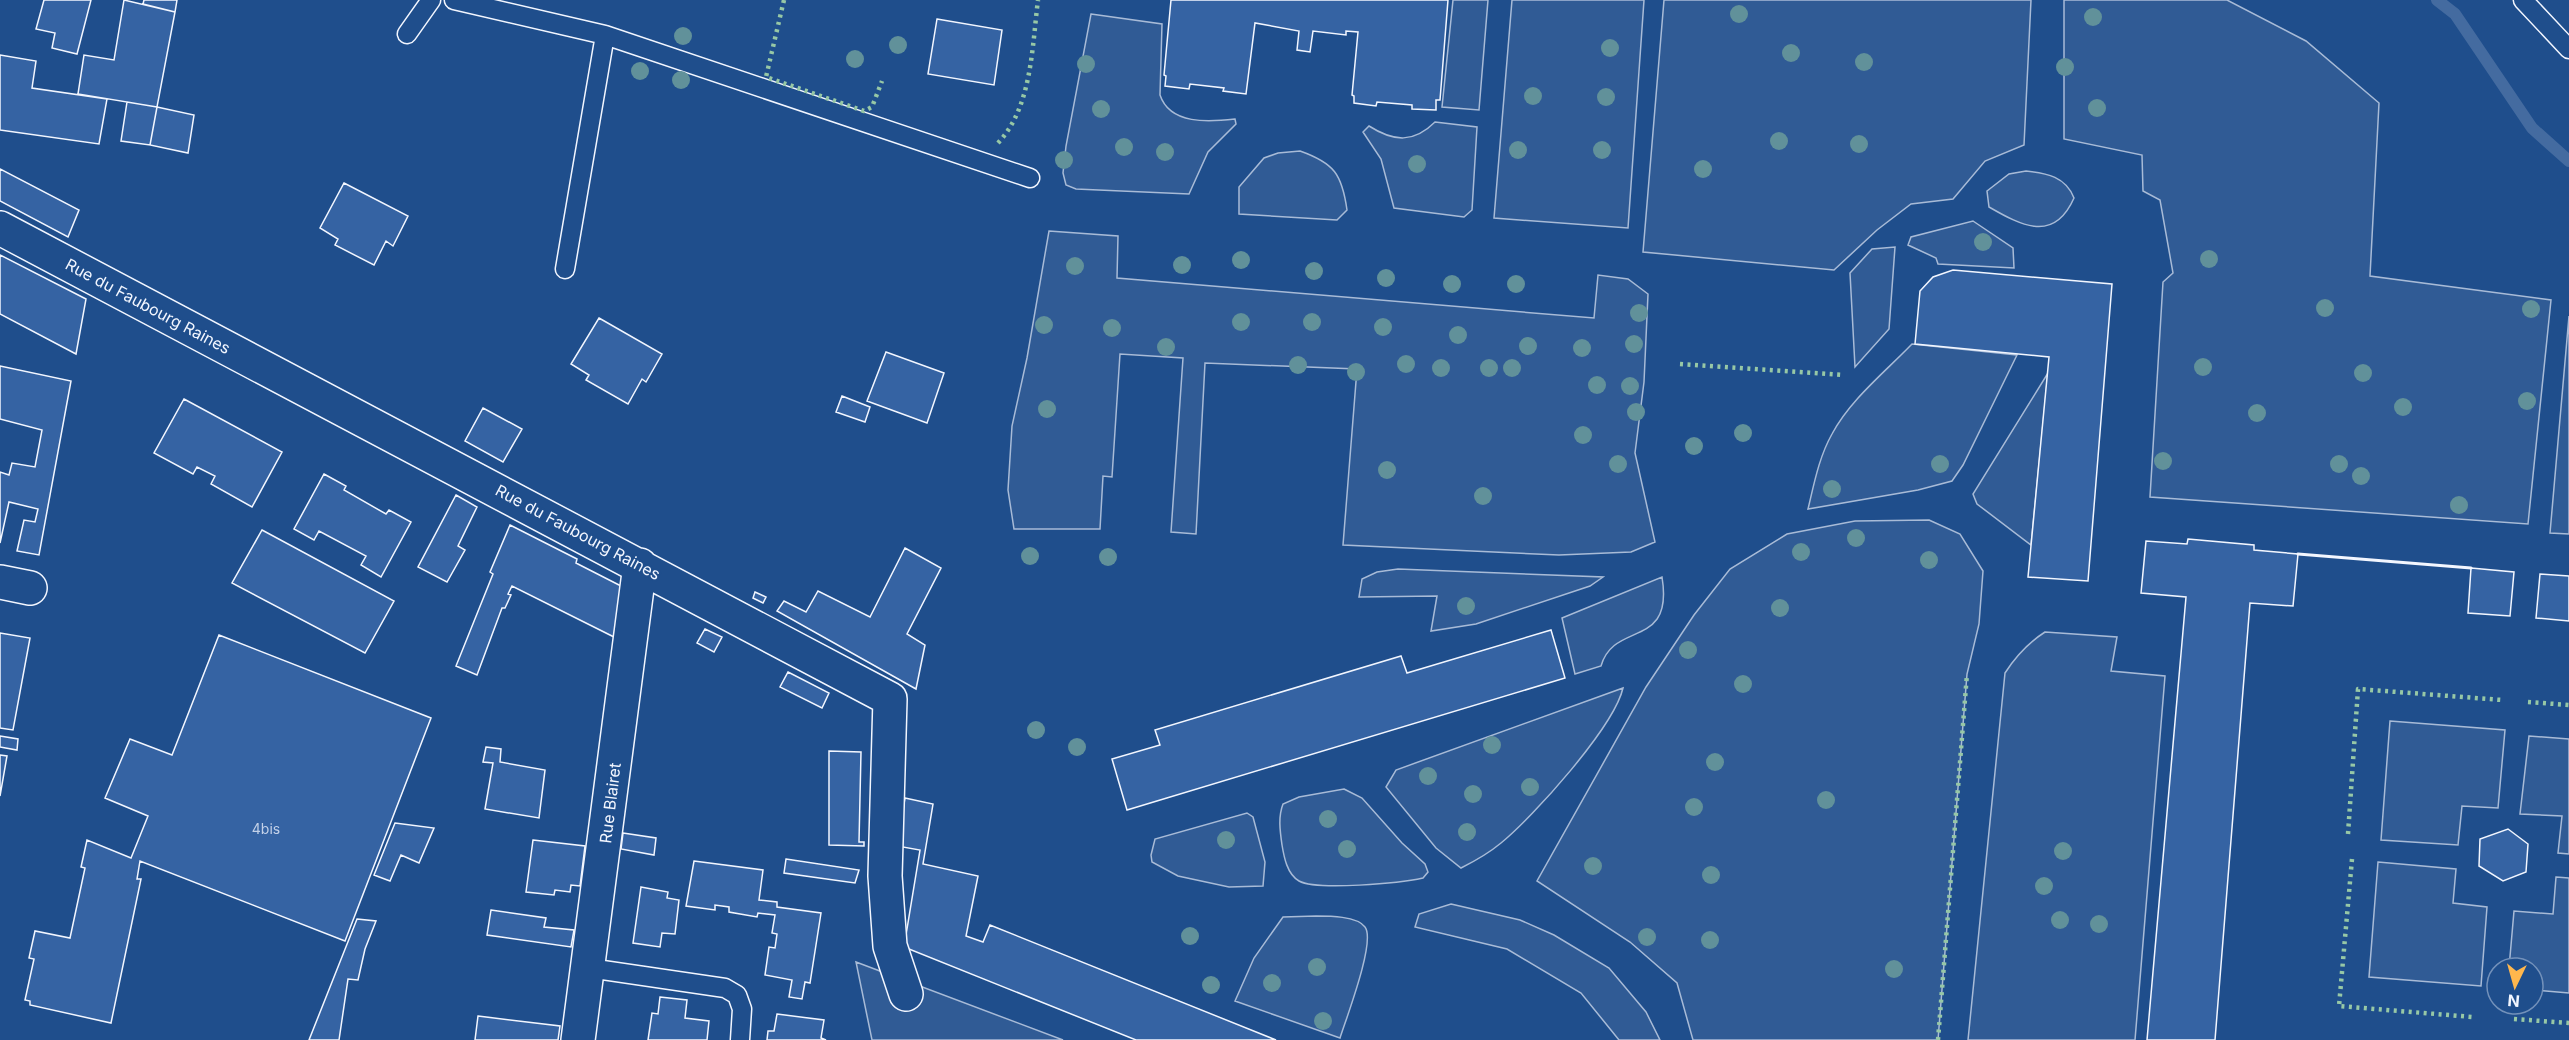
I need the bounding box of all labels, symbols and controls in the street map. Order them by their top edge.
street label: Rue du Faubourg Raines [62,254,234,358]
street label: Rue du Faubourg Raines [492,480,664,584]
street label: Rue Blairet [595,762,625,844]
house number: 4bis [252,820,280,837]
north arrow [2485,956,2545,1016]
text: N [2507,990,2521,1011]

